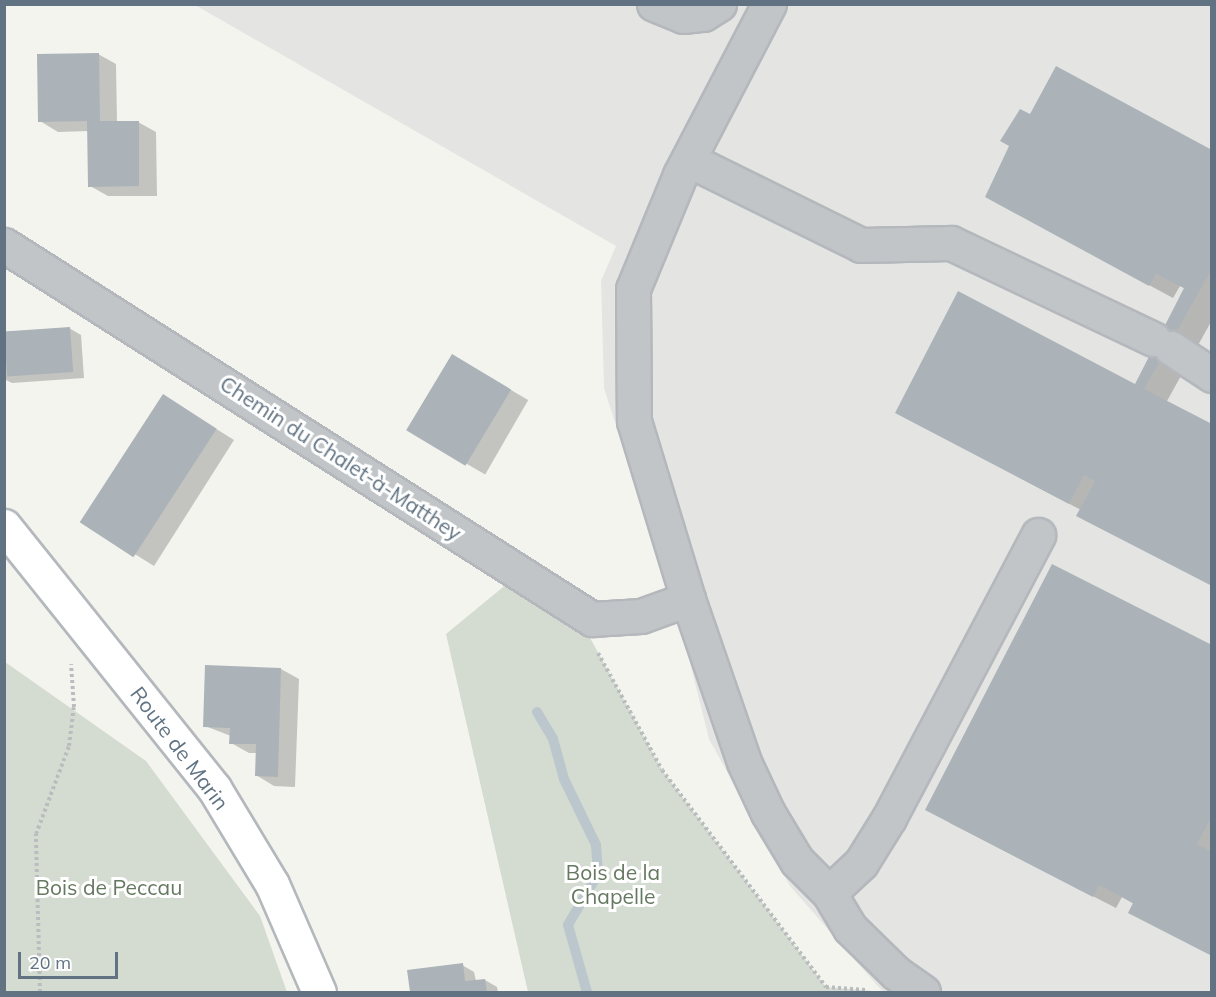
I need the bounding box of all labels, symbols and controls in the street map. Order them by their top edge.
street label: Chemin du Chalet-à-Matthey [216,370,466,546]
street label: Route de Marin [126,681,234,815]
park label: Bois de la Chapelle [566,859,660,909]
park label: Bois de Peccau [36,874,182,900]
scale bar [21,940,122,978]
text: 20 m [29,951,71,974]

